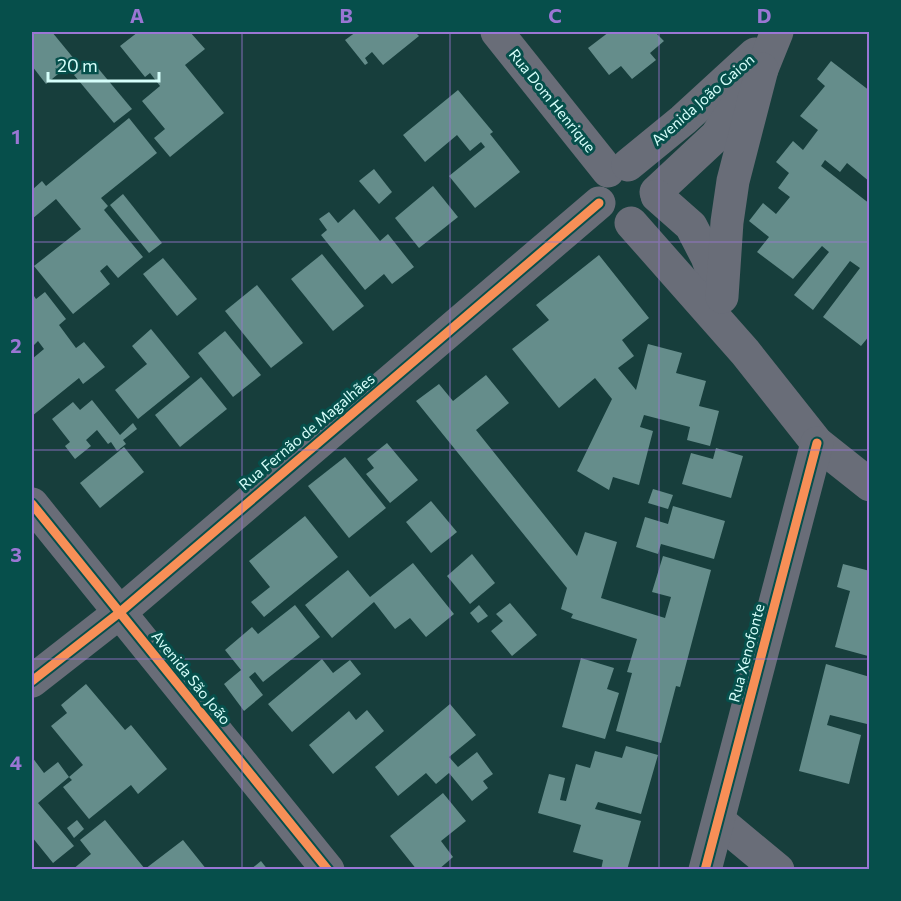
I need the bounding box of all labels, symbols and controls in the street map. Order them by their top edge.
text: A [130,3,144,27]
text: B [339,3,353,27]
text: C [548,3,562,27]
text: D [757,3,771,27]
scale bar [48,45,159,83]
street label: Rua Dom Henrique [506,45,600,156]
street label: Avenida João Gaion [647,50,757,149]
text: 20 m [57,54,98,76]
text: 1 [11,124,21,148]
text: 2 [10,333,22,357]
street label: Rua Fernão de Magalhães [235,369,378,493]
text: 3 [10,542,22,566]
street label: Rua Xenofonte [724,601,768,704]
street label: Avenida São João [148,627,235,728]
text: 4 [10,750,22,774]

